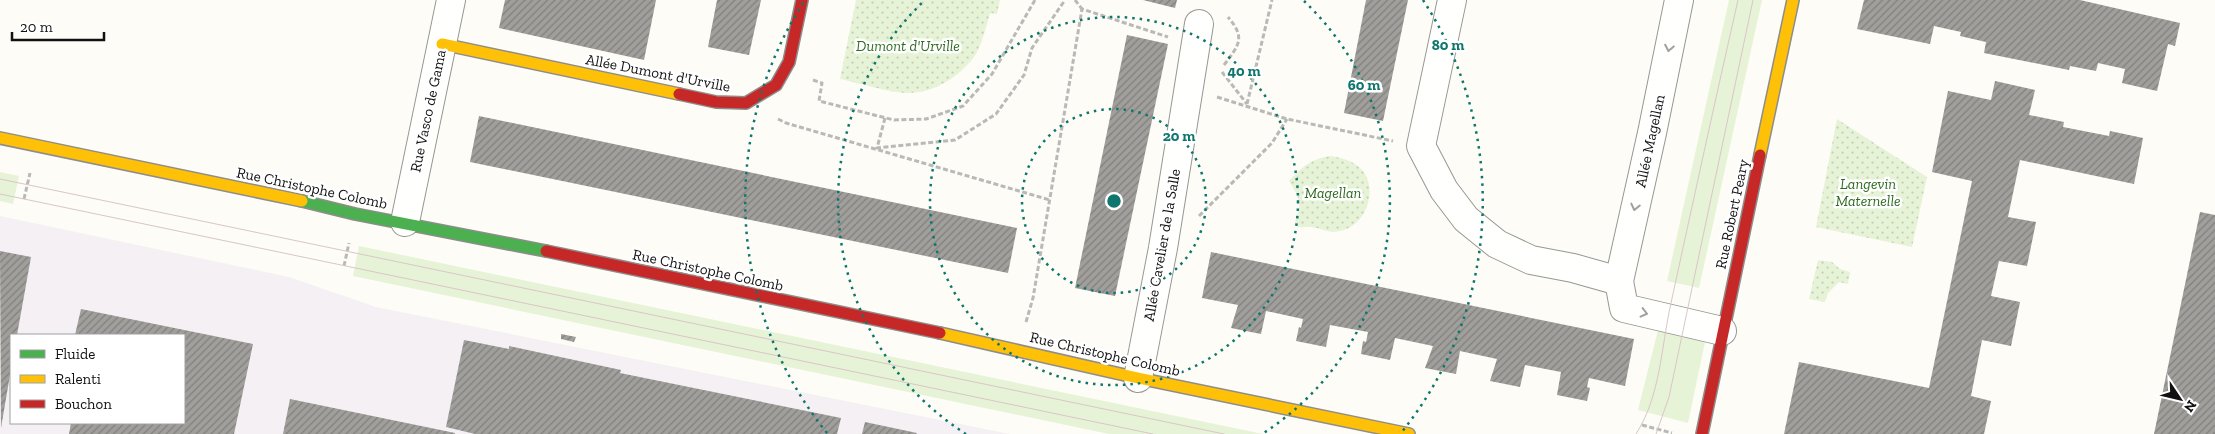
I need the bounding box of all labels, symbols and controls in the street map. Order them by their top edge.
scale bar [12,10,105,42]
text: 20 m [20,18,53,36]
text: 80 m [1432,36,1464,54]
park label: Dumont d'Urville [856,37,960,55]
one-way arrow [1664,43,1675,52]
street label: Rue Vasco de Gama [406,48,450,174]
street label: Allée Dumont d'Urville [584,50,732,96]
text: 40 m [1227,62,1261,80]
text: 60 m [1348,76,1380,94]
street label: Allée Magellan [1631,92,1669,189]
text: 20 m [1163,127,1195,145]
street label: Rue Robert Peary [1712,157,1752,271]
street label: Rue Christophe Colomb [235,163,389,213]
street label: Allée Cavelier de la Salle [1140,167,1184,323]
park label: Langevin Maternelle [1835,175,1901,210]
park label: Magellan [1305,184,1362,202]
centre of rings [1105,192,1123,210]
one-way arrow [1630,202,1641,211]
street label: Rue Christophe Colomb [631,245,785,295]
one-way arrow [1640,308,1648,318]
street label: Rue Christophe Colomb [1028,328,1182,380]
legend [10,334,185,424]
text: Fluide [55,345,95,363]
text: Ralenti [55,370,101,388]
north arrow [2155,374,2205,424]
text: Bouchon [55,395,112,413]
text: N [2180,397,2200,416]

